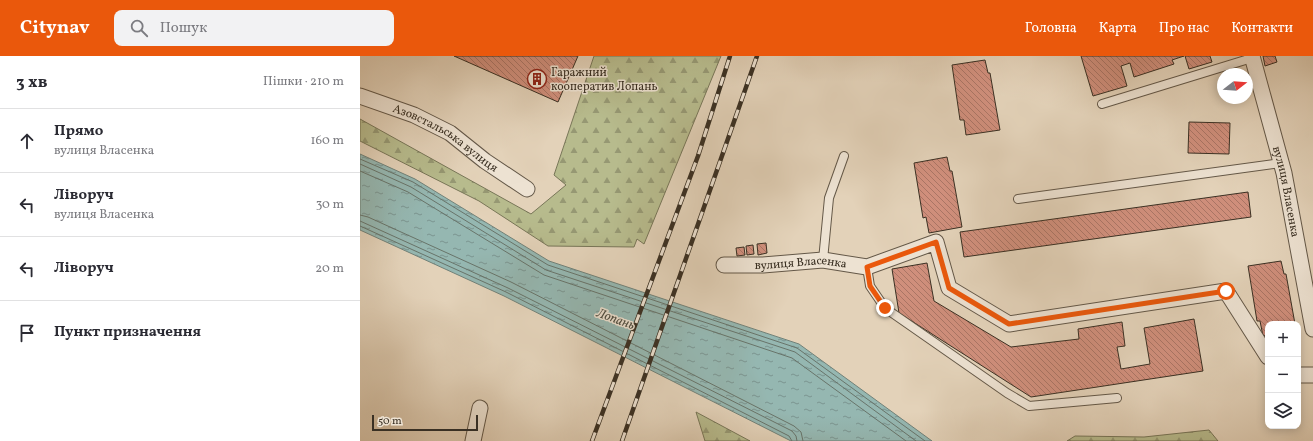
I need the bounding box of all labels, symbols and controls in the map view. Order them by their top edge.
search box [114,10,394,46]
text: Citynav [20,15,90,41]
icon: search [128,17,150,39]
text: Пошук [160,18,207,39]
text: Головна [1025,19,1077,38]
text: Карта [1099,19,1137,38]
text: Про нас [1159,19,1209,38]
text: Контакти [1231,19,1293,38]
place label: Гаражний кооператив Лопань [551,65,658,95]
building icon: Гаражний кооператив Лопань [526,68,548,90]
north arrow [1217,68,1253,104]
text: 3 хв [16,71,47,94]
text: Пішки · 210 m [263,73,344,91]
street label: Азовстальська вулиця [390,101,501,176]
text: Прямо [54,121,103,142]
icon: ahead [16,130,38,152]
text: 160 m [310,132,344,150]
text: вулиця Власенка [54,142,154,160]
street label: вулиця Власенка [1268,145,1303,239]
text: Ліворуч [54,185,114,206]
icon: left [16,194,38,216]
text: 30 m [316,196,344,214]
text: вулиця Власенка [54,206,154,224]
street label: вулиця Власенка [755,253,848,274]
icon: left [16,258,38,280]
text: Ліворуч [54,258,114,279]
text: 20 m [315,260,344,278]
route start [1217,282,1235,300]
route end [876,299,894,317]
water label: Лопань [593,304,637,335]
map controls [1265,321,1301,429]
button: + [1265,321,1301,357]
icon: arrive [16,322,38,344]
text: Пункт призначення [54,322,201,343]
button: − [1265,357,1301,393]
button: layers [1265,393,1301,429]
scale bar [372,413,478,432]
text: 50 m [378,414,402,429]

